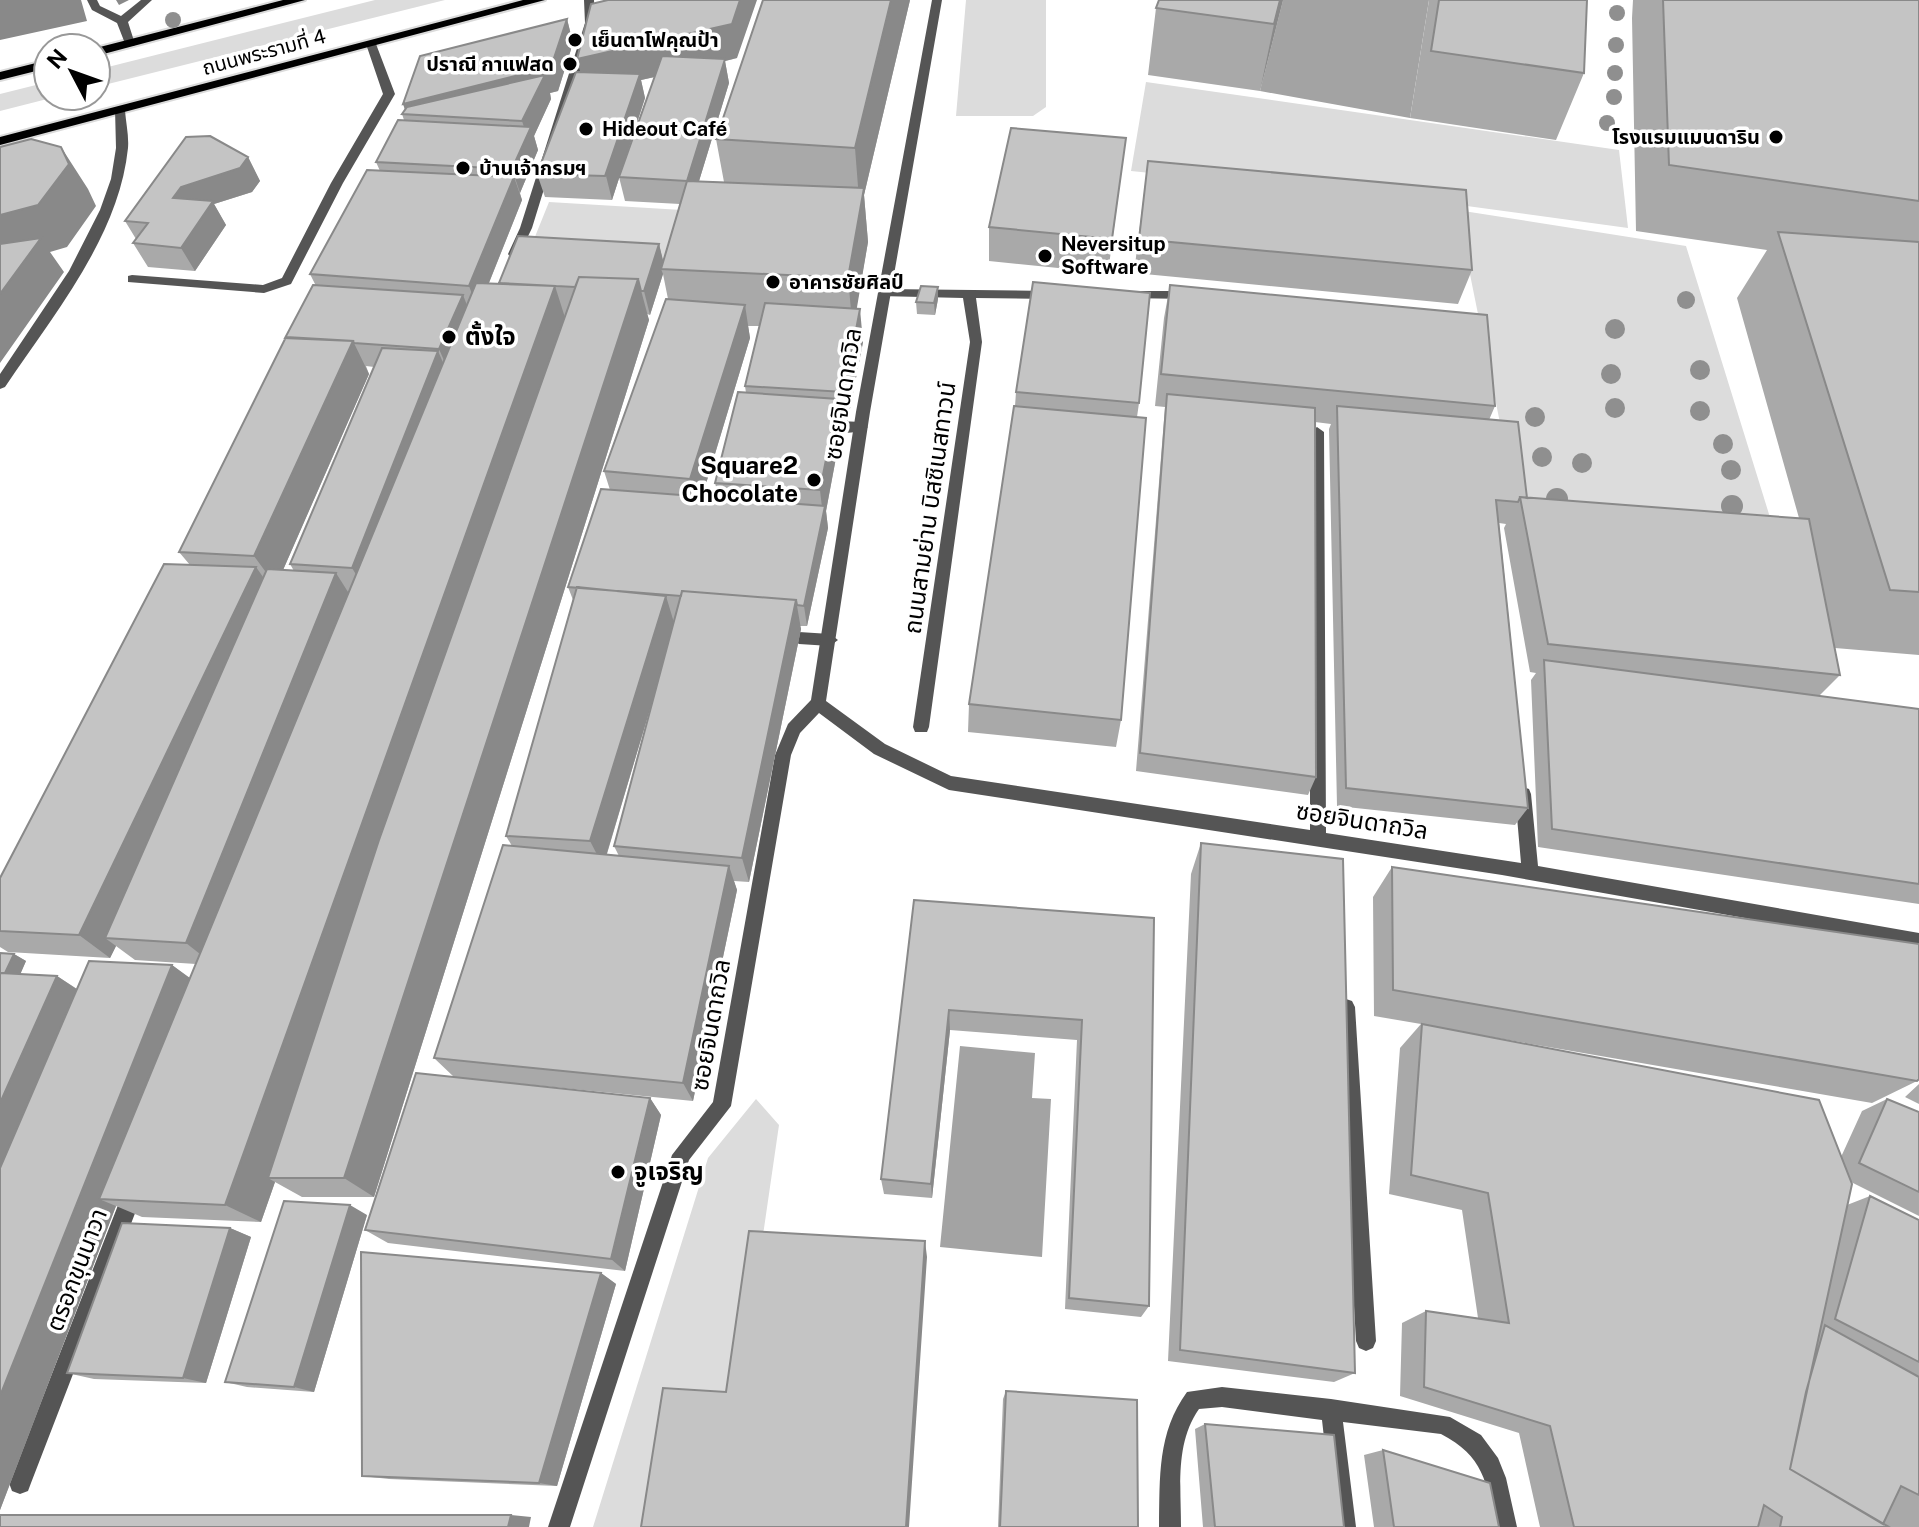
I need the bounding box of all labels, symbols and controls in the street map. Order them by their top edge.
street label: ถนนพระรามที่ 4 [199,22,328,80]
place label: เย็นตาโฟคุณป้า [591,28,719,52]
marker: เย็นตาโฟคุณป้า [566,31,584,49]
north arrow [32,32,112,112]
text: N [41,44,72,74]
place label: ปราณี กาแฟสด [426,52,554,76]
marker: ปราณี กาแฟสด [561,55,579,73]
place label: Hideout Café [602,117,727,141]
marker: Hideout Café [577,120,595,138]
place label: โรงแรมแมนดาริน [1612,125,1760,149]
marker: โรงแรมแมนดาริน [1767,128,1785,146]
place label: บ้านเจ้ากรมฯ [479,156,586,180]
marker: บ้านเจ้ากรมฯ [454,159,472,177]
place label: Neversitup Software [1061,232,1166,279]
marker: Neversitup Software [1036,247,1054,265]
place label: อาคารชัยศิลป์ [789,270,904,294]
marker: อาคารชัยศิลป์ [764,273,782,291]
place label: ตั้งใจ [465,321,516,350]
street label: ซอยจินดาถวิล [818,326,866,462]
marker: ตั้งใจ [440,328,458,346]
street label: ถนนสามย่าน บิสซิเนสทาวน์ [897,380,961,636]
place label: Square2 Chocolate [681,451,798,507]
marker: Square2 Chocolate [805,471,823,489]
street label: ซอยจินดาถวิล [1294,796,1430,844]
street label: ซอยจินดาถวิล [685,957,735,1093]
place label: จูเจริญ [634,1157,704,1187]
marker: จูเจริญ [609,1163,627,1181]
street label: ตรอกขุนนาวา [40,1204,114,1336]

